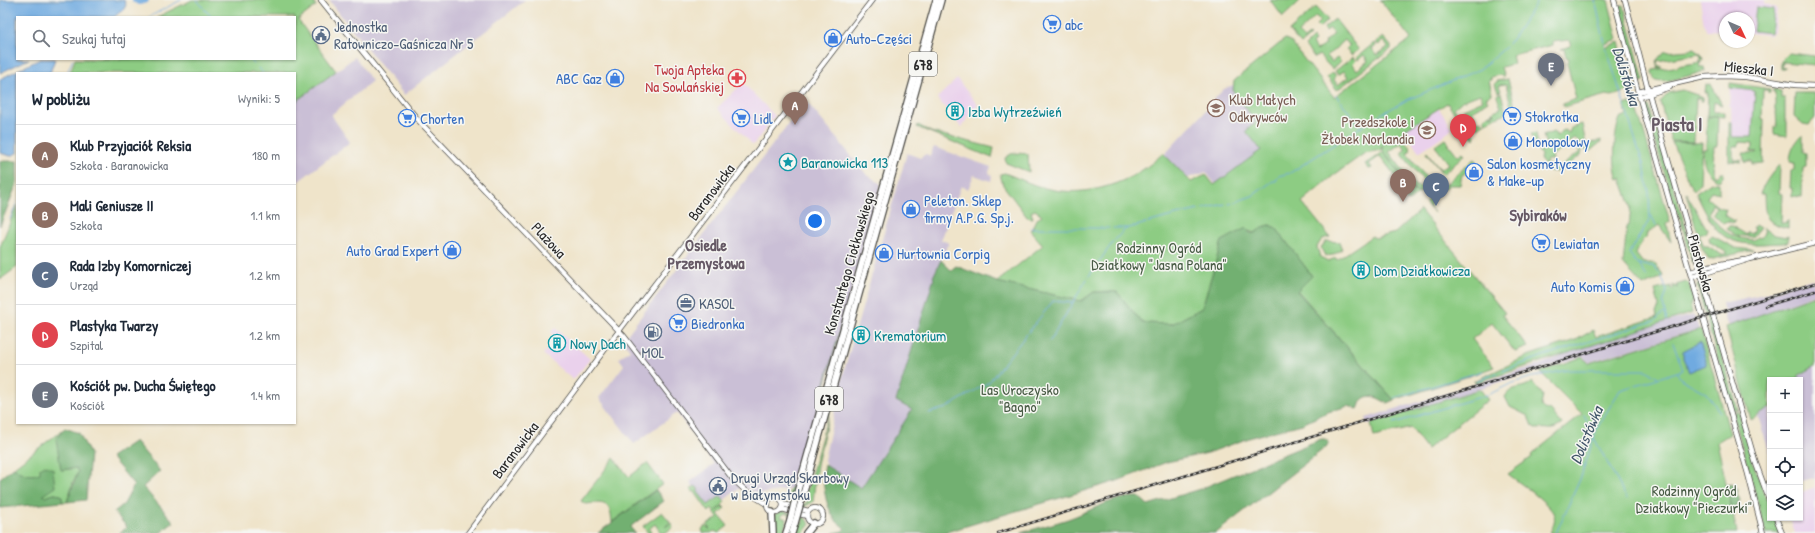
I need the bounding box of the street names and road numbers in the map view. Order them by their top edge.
road number: 678 [909,52,937,76]
street label: Mieszka I [1723,55,1775,81]
street label: Baranowicka [683,159,739,225]
street label: Konstantego Ciołkowskiego [818,189,880,337]
street label: Plażowa [527,217,571,263]
street label: Piastowska [1683,232,1719,294]
road number: 678 [815,387,843,411]
street label: Baranowicka [487,417,543,483]

